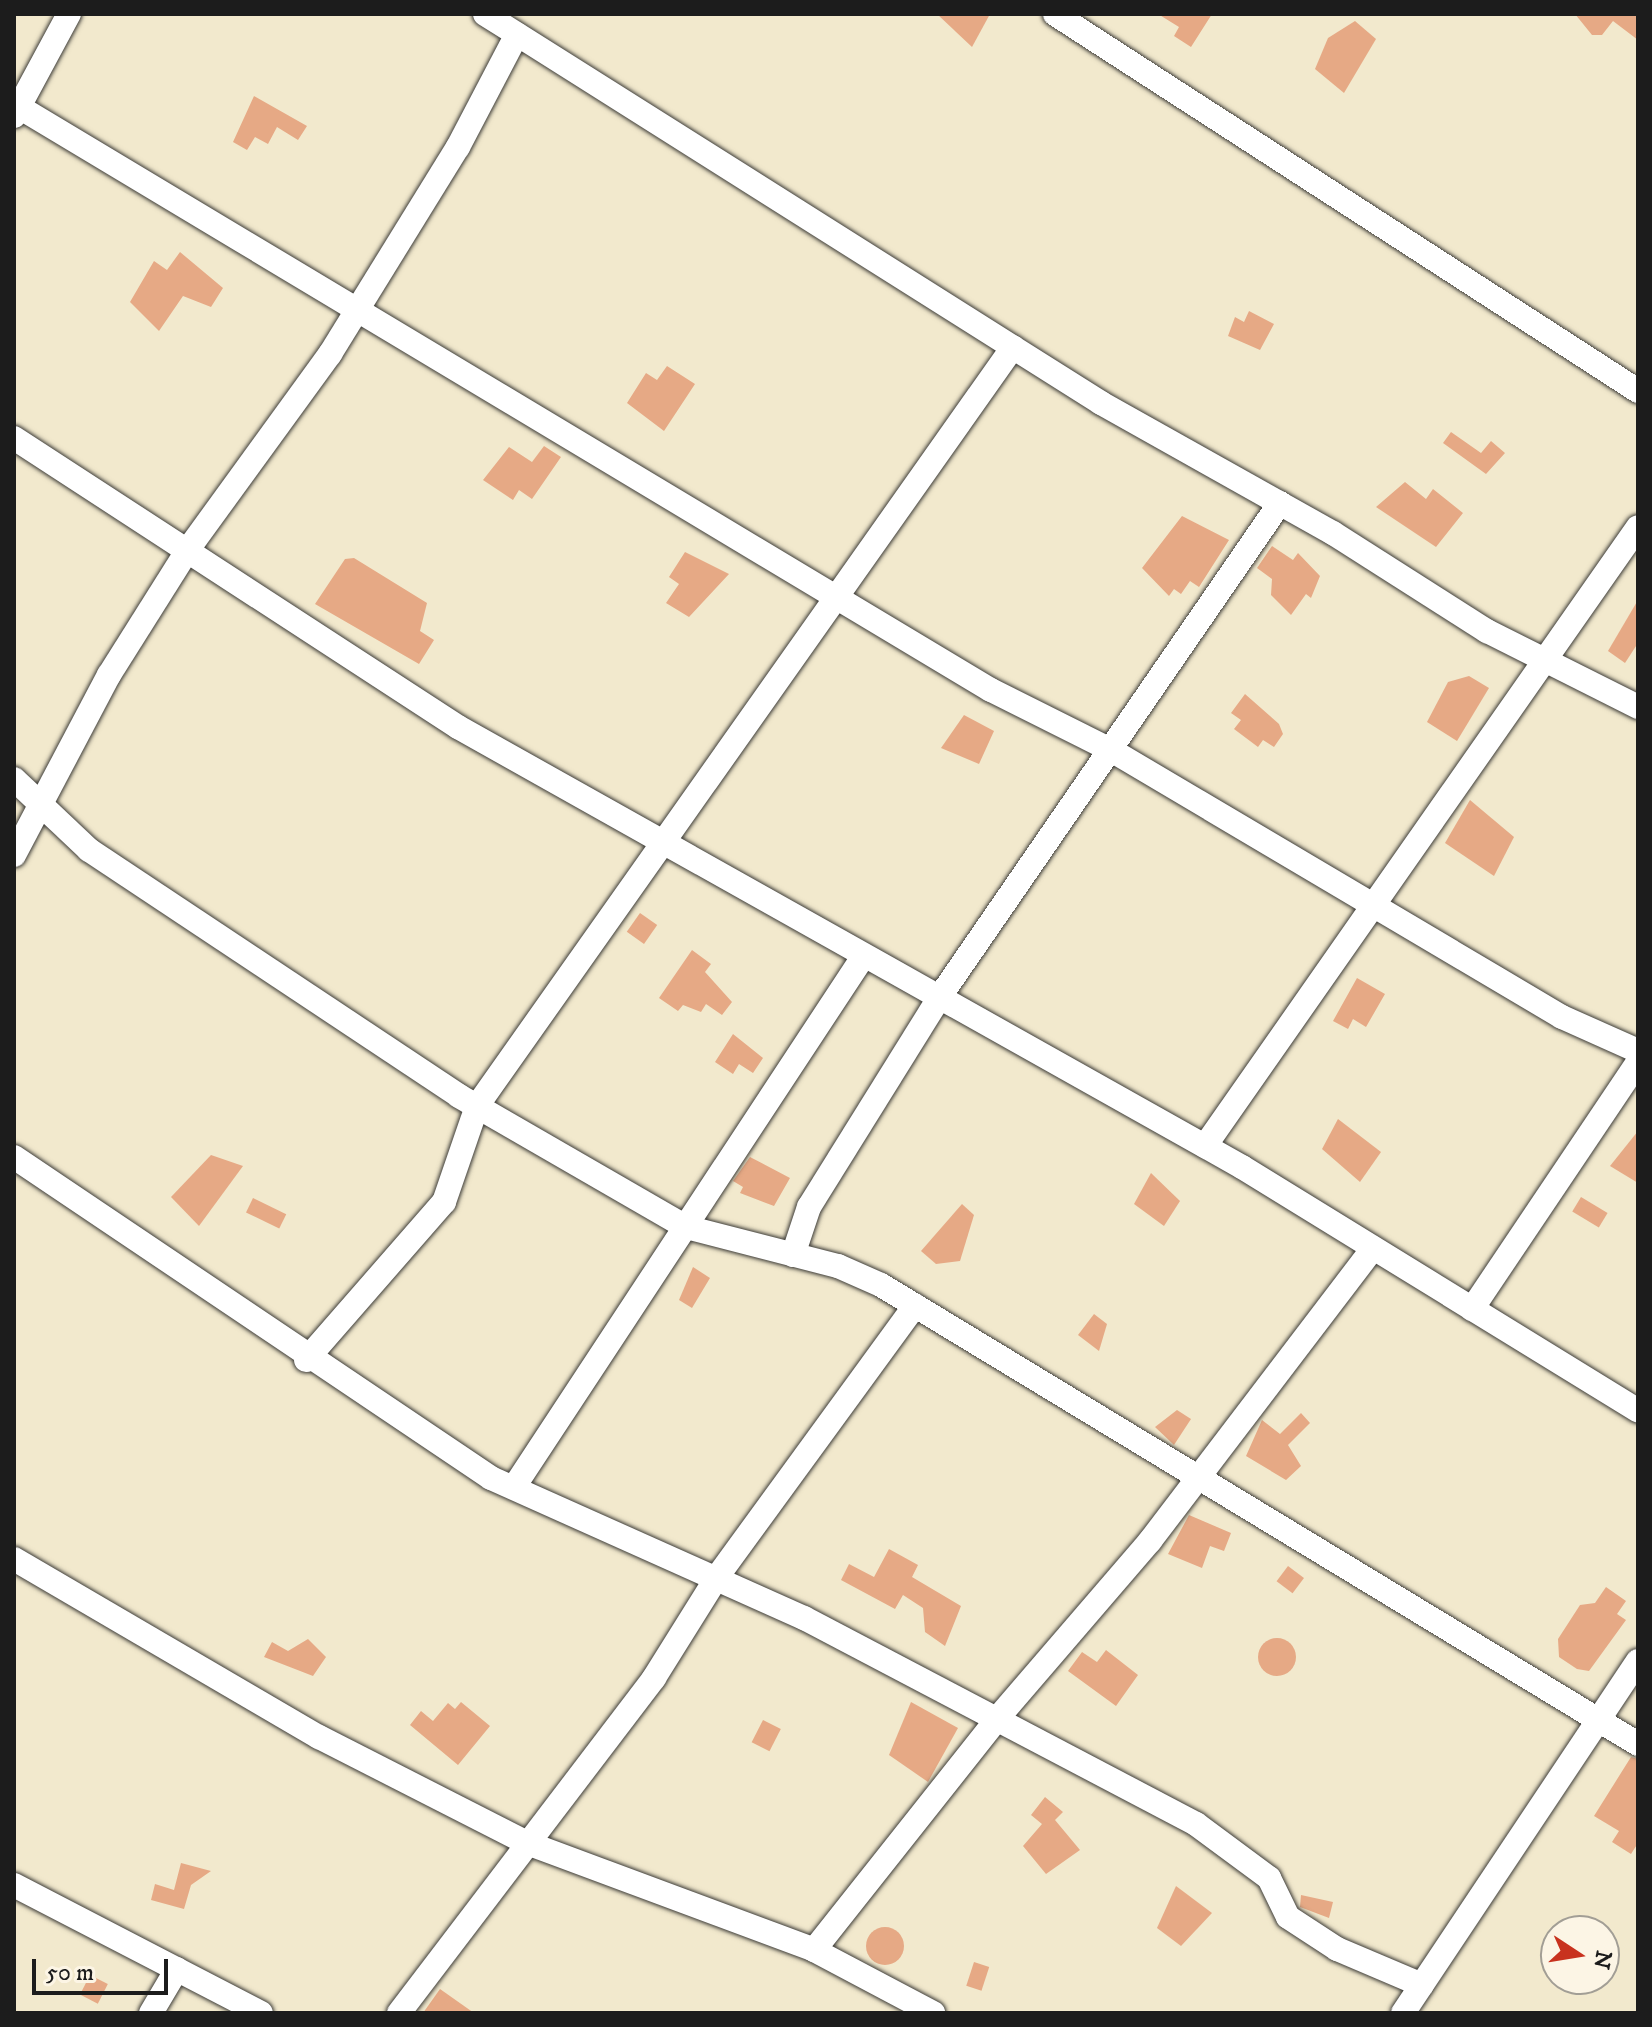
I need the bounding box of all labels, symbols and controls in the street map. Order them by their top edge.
north arrow [1540,1915,1620,1995]
scale bar [36,1943,172,1993]
text: N [1587,1948,1617,1971]
text: 50 m [46,1958,94,1988]

